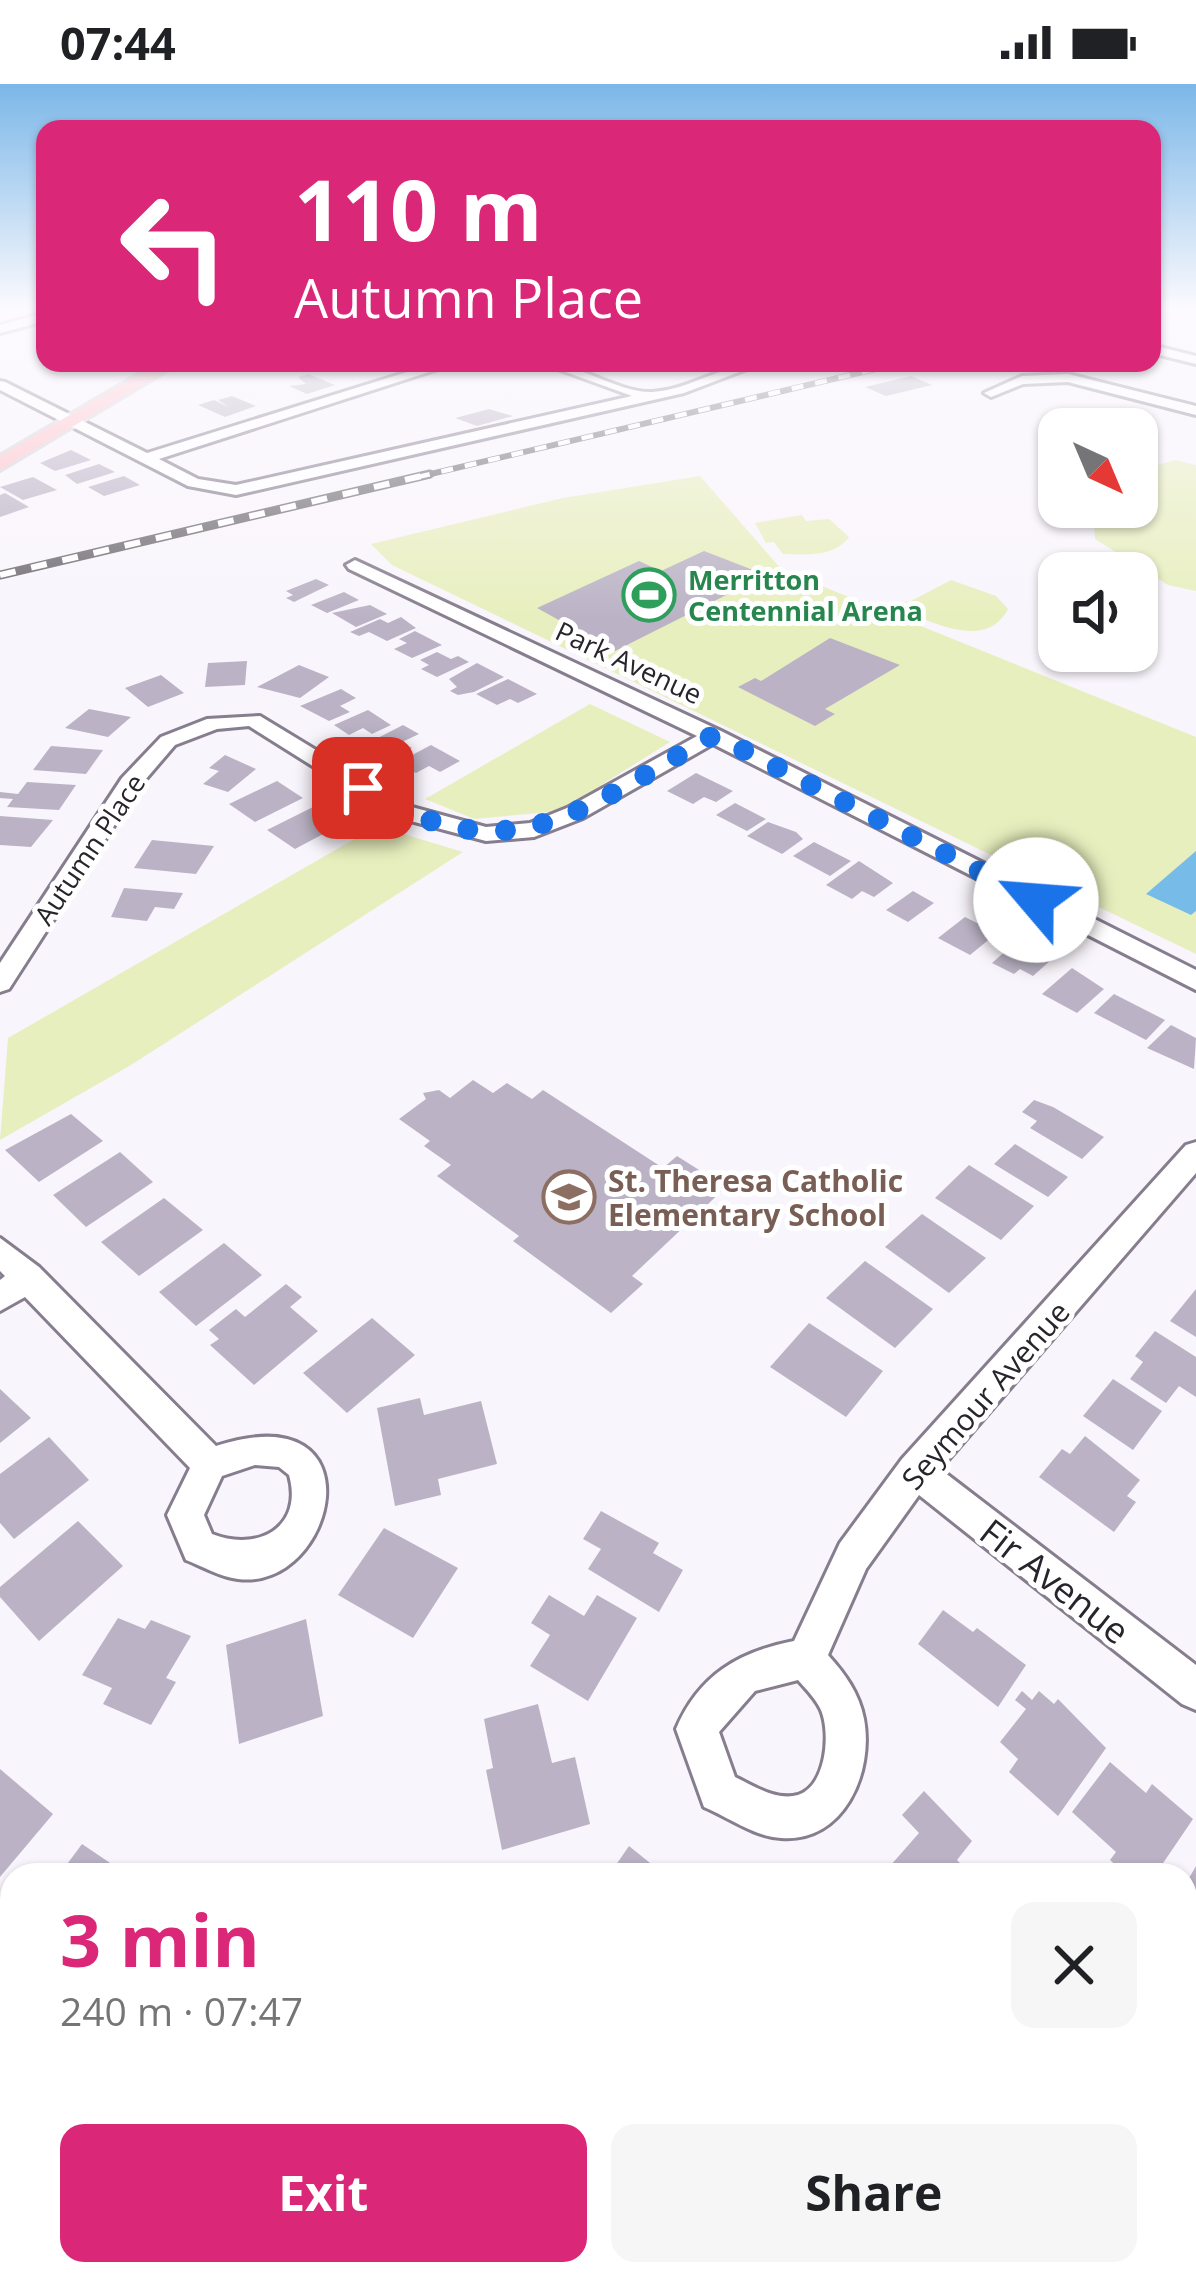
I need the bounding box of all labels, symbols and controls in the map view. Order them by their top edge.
text: 07:44 [60,12,176,73]
text: 110 m [294,151,542,266]
icon: left [96,168,252,324]
text: Autumn Place [294,260,643,334]
north arrow [1038,408,1158,528]
map controls [1038,408,1158,672]
button: sound [1038,552,1158,672]
place label: Merritton Centennial Arena [688,561,923,629]
sports icon: Merritton Centennial Arena [621,567,677,623]
street label: Park Avenue [550,612,708,712]
pin [312,737,414,839]
icon: arrive [330,755,396,821]
street label: Autumn Place [25,766,153,932]
position arrow [973,837,1099,963]
place label: St. Theresa Catholic Elementary School [608,1160,903,1235]
school or university icon: St. Theresa Catholic Elementary School [541,1169,597,1225]
street label: Seymour Avenue [892,1292,1078,1498]
street label: Fir Avenue [970,1507,1140,1655]
text: 3 min [60,1890,260,1988]
button: close [1011,1902,1137,2028]
text: 240 m · 07:47 [60,1984,303,2037]
button: Exit [60,2124,587,2262]
button: Share [611,2124,1137,2262]

